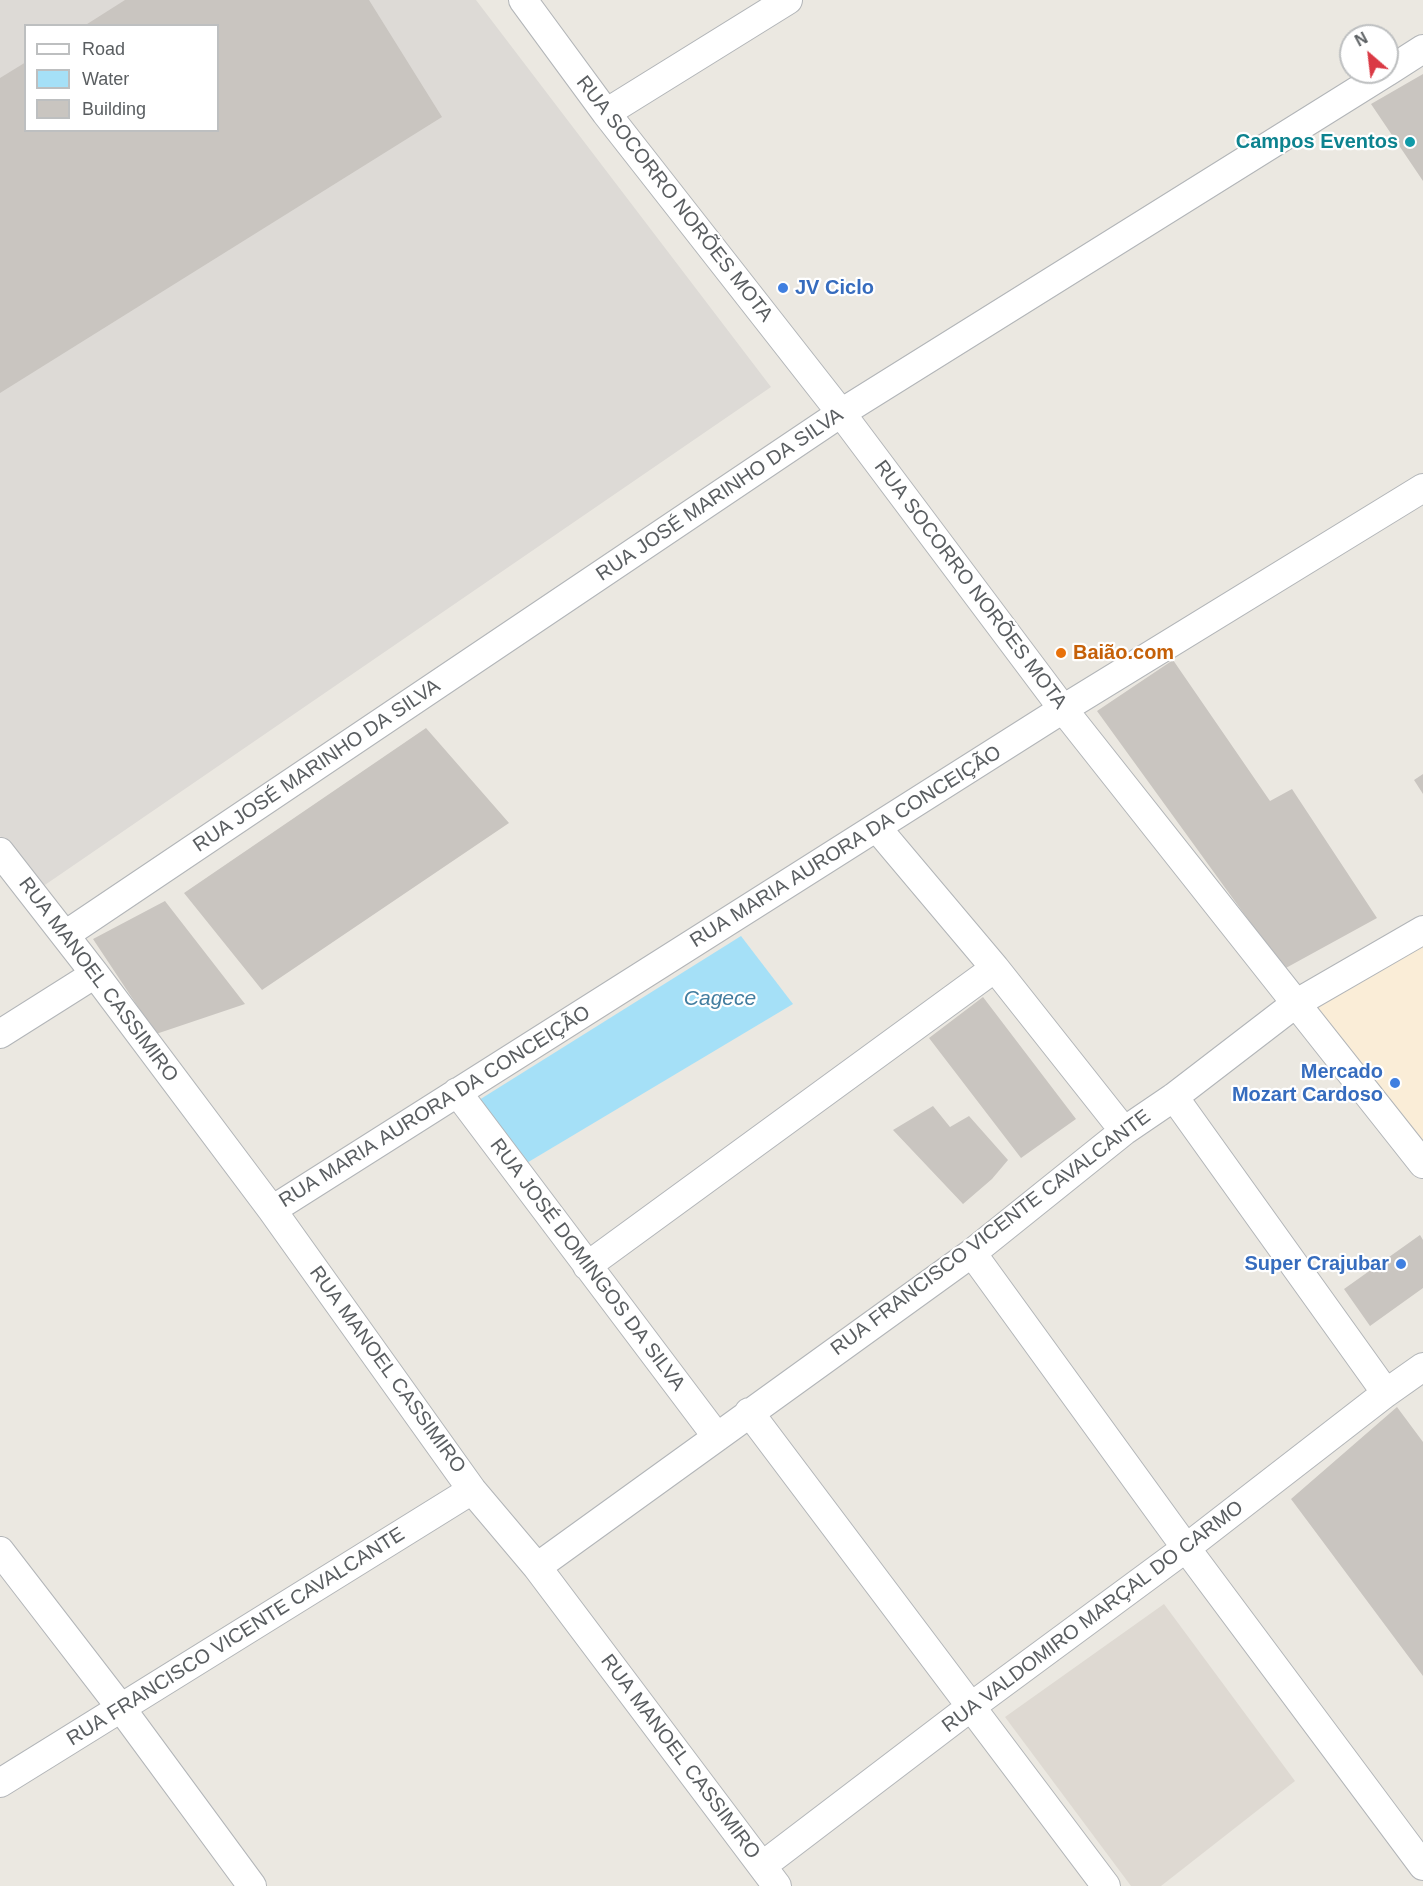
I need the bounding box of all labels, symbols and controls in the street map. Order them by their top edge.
legend [24,24,219,132]
north arrow [1339,24,1399,84]
text: N [1352,29,1370,50]
text: Road [82,39,125,59]
text: Water [82,69,129,89]
street label: RUA SOCORRO NORÕES MOTA [571,71,777,327]
text: Building [82,99,146,119]
place label: Campos Eventos [1236,130,1398,154]
marker: Campos Eventos [1403,135,1417,149]
place label: JV Ciclo [795,276,874,300]
marker: JV Ciclo [776,281,790,295]
street label: RUA JOSÉ MARINHO DA SILVA [592,403,848,587]
street label: RUA SOCORRO NORÕES MOTA [869,456,1071,714]
place label: Baião.com [1073,641,1174,665]
marker: Baião.com [1054,646,1068,660]
street label: RUA JOSÉ MARINHO DA SILVA [189,674,445,858]
street label: RUA MARIA AURORA DA CONCEIÇÃO [686,741,1006,953]
street label: RUA MANOEL CASSIMIRO [13,873,183,1087]
water label: Cagece [684,986,756,1012]
street label: RUA MARIA AURORA DA CONCEIÇÃO [275,1001,595,1213]
place label: Mercado Mozart Cardoso [1232,1060,1383,1107]
marker: Mercado Mozart Cardoso [1388,1076,1402,1090]
street label: RUA FRANCISCO VICENTE CAVALCANTE [827,1105,1155,1361]
street label: RUA JOSÉ DOMINGOS DA SILVA [484,1134,690,1396]
place label: Super Crajubar [1245,1252,1389,1276]
marker: Super Crajubar [1394,1257,1408,1271]
street label: RUA MANOEL CASSIMIRO [304,1262,470,1478]
street label: RUA VALDOMIRO MARÇAL DO CARMO [938,1496,1248,1738]
street label: RUA FRANCISCO VICENTE CAVALCANTE [63,1522,409,1752]
street label: RUA MANOEL CASSIMIRO [595,1650,765,1864]

